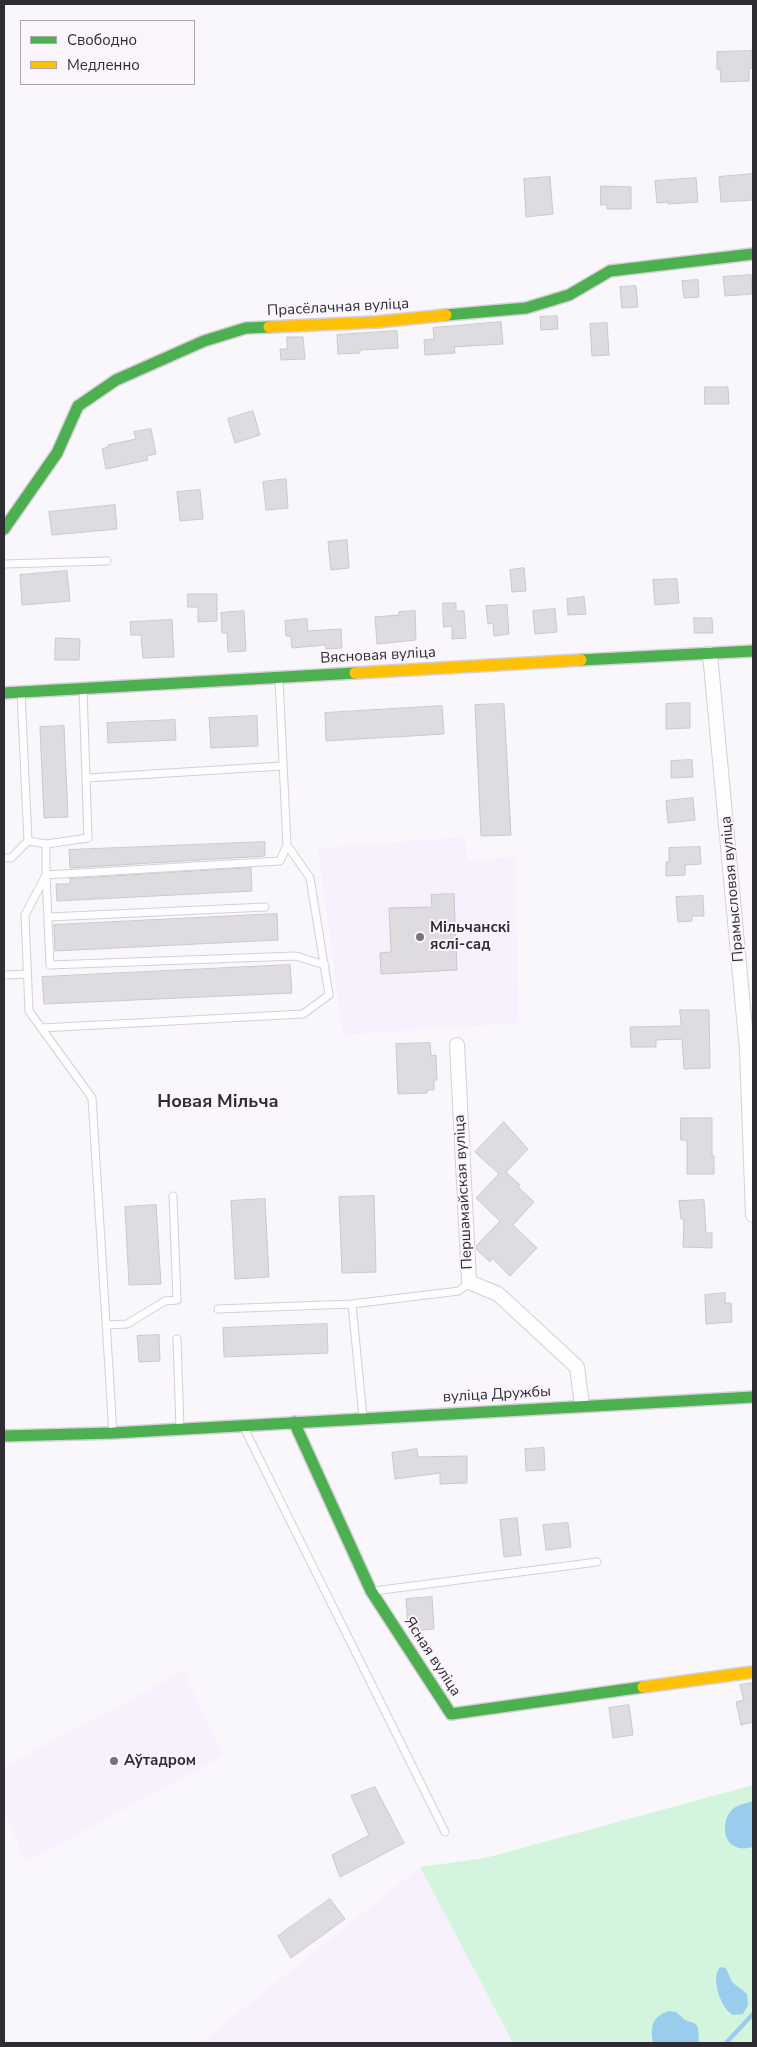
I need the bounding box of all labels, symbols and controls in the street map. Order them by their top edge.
legend [20,20,195,85]
text: Свободно [67,30,137,50]
text: Медленно [67,55,140,75]
street label: Прасёлачная вуліца [266,295,410,321]
street label: Вясновая вуліца [320,644,436,668]
street label: Прамысловая вуліца [718,815,748,963]
place label: Мільчанскі яслі-сад [430,919,510,954]
marker: Мільчанскі яслі-сад [414,931,426,943]
district label: Новая Мільча [157,1092,279,1114]
street label: Першамайская вуліца [451,1114,477,1270]
street label: вуліца Дружбы [442,1383,552,1407]
street label: Ясная вуліца [400,1614,464,1700]
place label: Аўтадром [124,1752,196,1770]
marker: Аўтадром [108,1755,120,1767]

